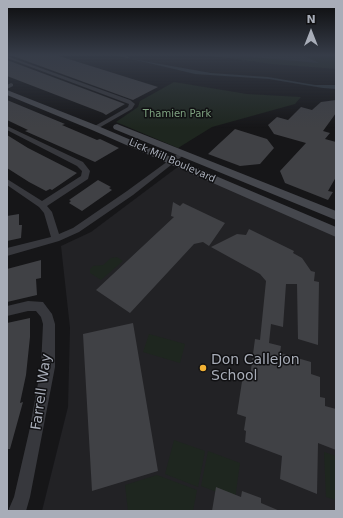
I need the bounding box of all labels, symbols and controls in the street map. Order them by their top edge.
north arrow [291,12,331,52]
text: N [306,13,316,26]
park label: Thamien Park [143,108,211,120]
street label: Lick Mill Boulevard [127,136,217,186]
place label: Don Callejon School [211,352,300,384]
street label: Farrell Way [28,353,56,431]
marker: Don Callejon School [198,363,208,373]

